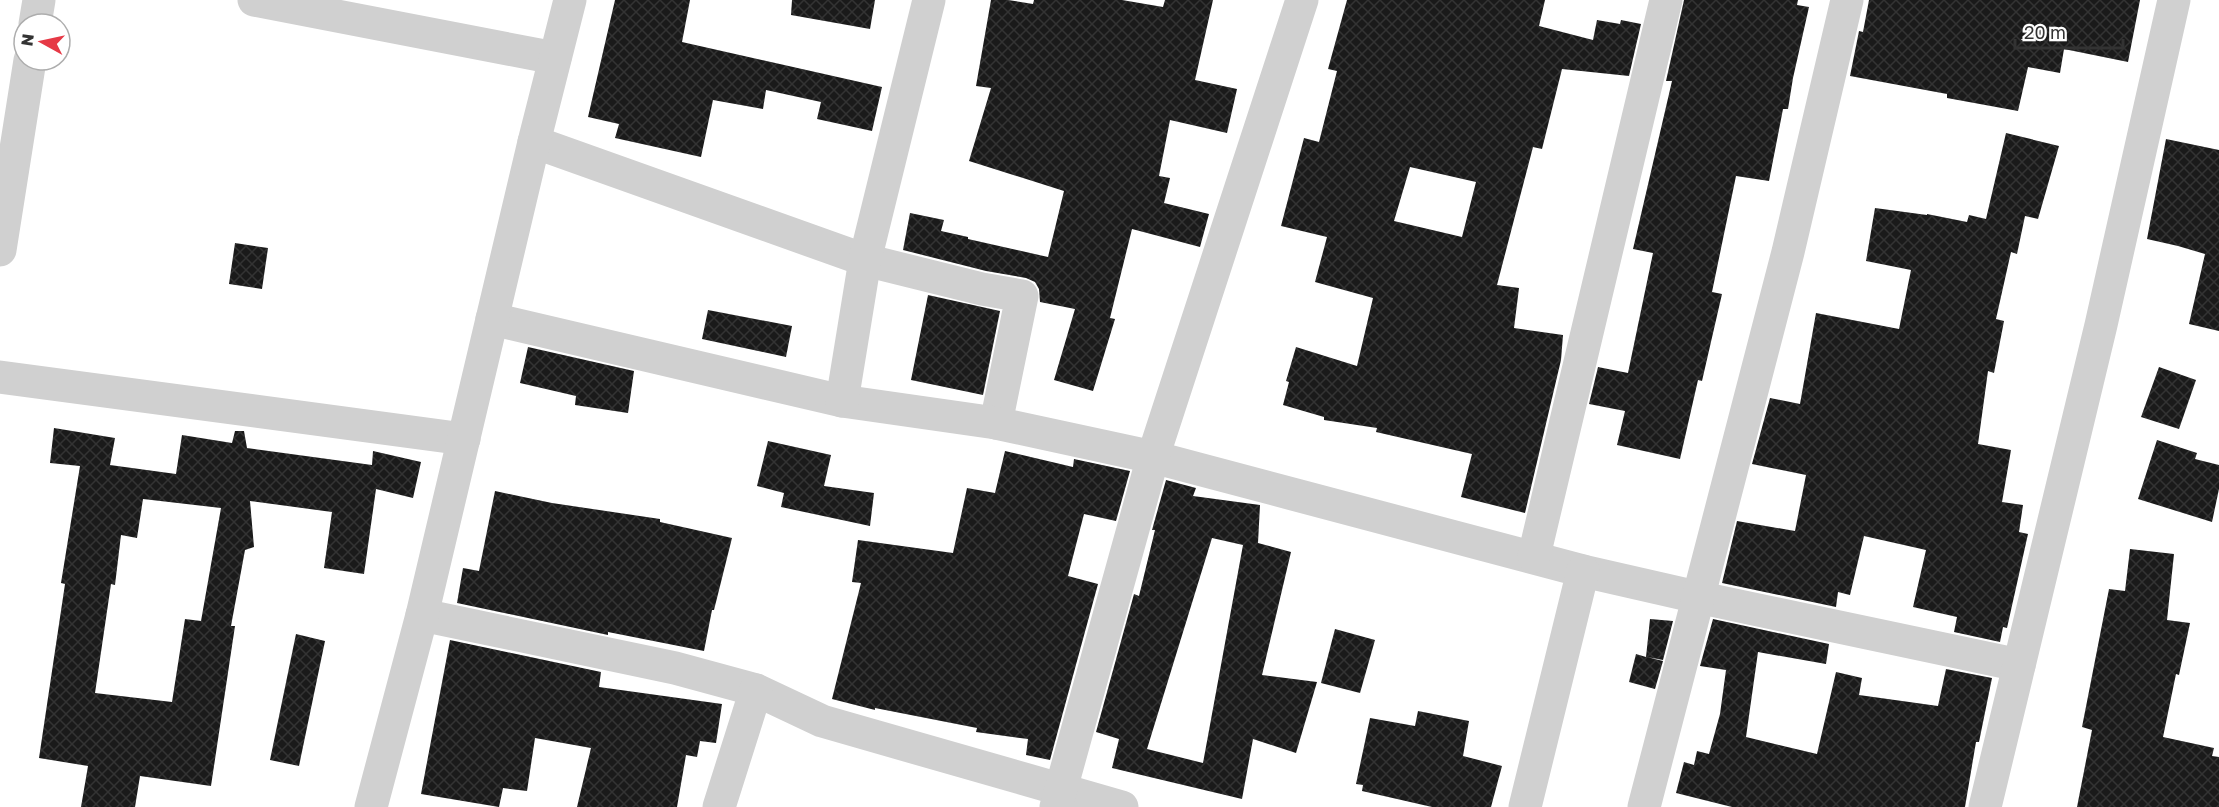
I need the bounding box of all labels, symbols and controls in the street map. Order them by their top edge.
north arrow [12,12,72,72]
scale bar [2015,12,2123,50]
text: 20 m [2024,21,2066,43]
text: N [16,32,38,47]

